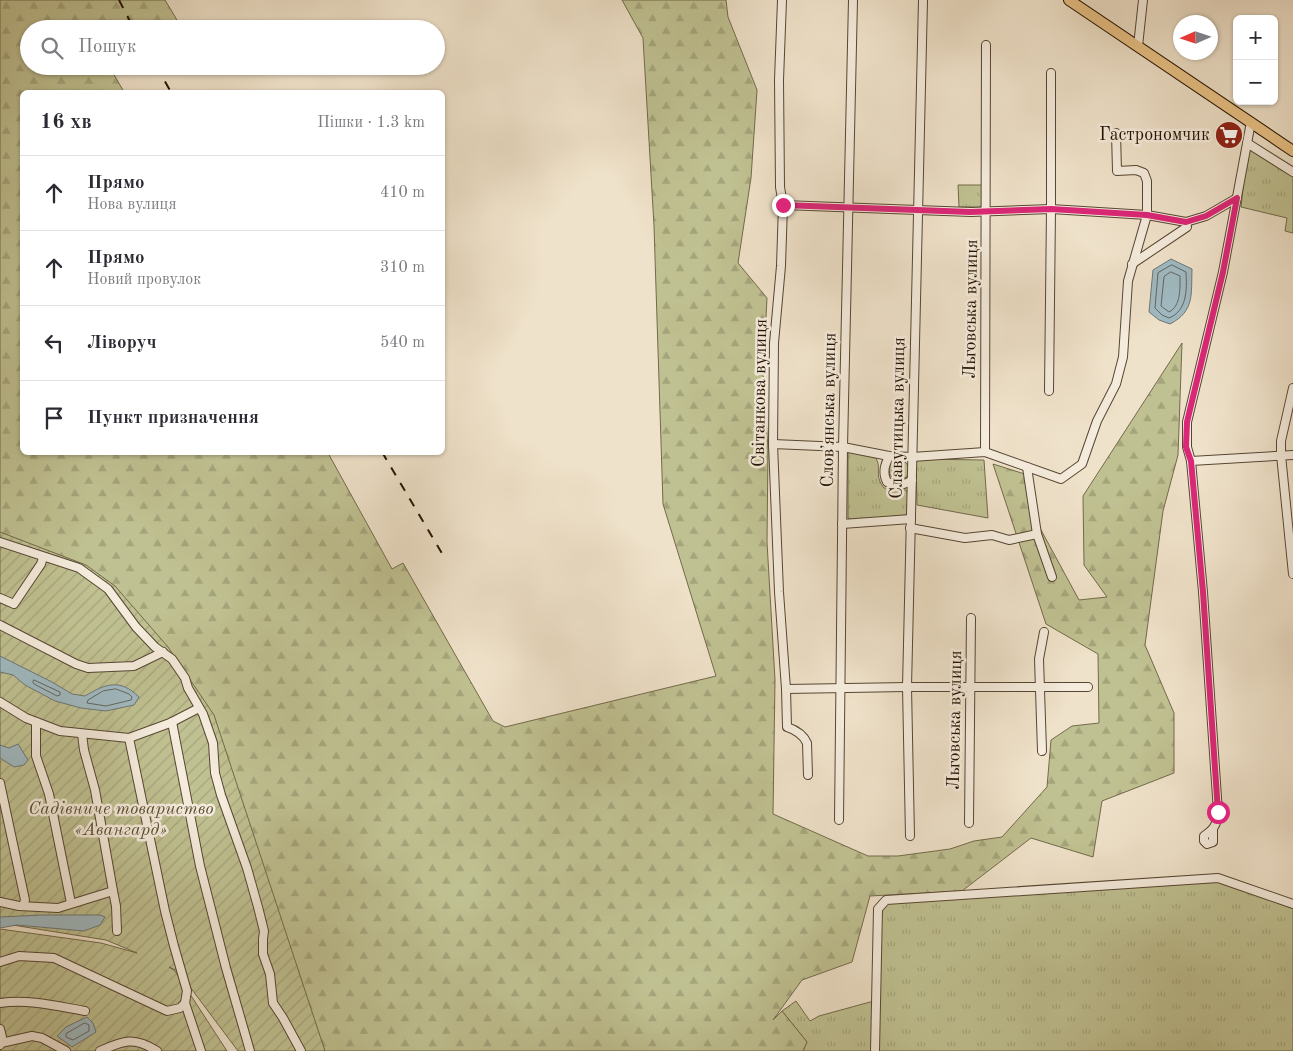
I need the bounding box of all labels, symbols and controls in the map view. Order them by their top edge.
north arrow [1173,15,1218,60]
map controls [1233,15,1278,105]
button: + [1233,15,1278,60]
search box [20,20,445,75]
icon: search [38,34,66,62]
text: Пошук [78,38,136,57]
button: − [1233,60,1278,105]
text: 16 хв [40,112,92,133]
text: Пішки · 1.3 km [317,115,425,131]
supermarket icon: Гастрономчик [1214,120,1244,150]
place label: Гастрономчик [1099,126,1210,144]
text: Прямо [87,174,145,193]
icon: ahead [40,179,68,207]
text: 410 m [380,185,425,201]
route end [772,194,795,217]
text: Нова вулиця [87,197,177,213]
street label: Льговська вулиця [961,239,981,379]
text: Прямо [87,249,145,268]
icon: ahead [40,254,68,282]
text: 310 m [380,260,425,276]
text: Новий провулок [87,272,201,288]
street label: Світанкова вулиця [750,319,770,467]
icon: left [40,329,68,357]
street label: Словʼянська вулиця [819,332,839,488]
text: Ліворуч [87,334,157,353]
text: 540 m [380,335,425,351]
street label: Славутицька вулиця [888,337,908,499]
icon: arrive [40,404,68,432]
text: Пункт призначення [87,409,259,428]
street label: Льговська вулиця [945,650,965,790]
park label: Садівниче товариство «Авангард» [28,800,214,839]
route start [1207,801,1230,824]

